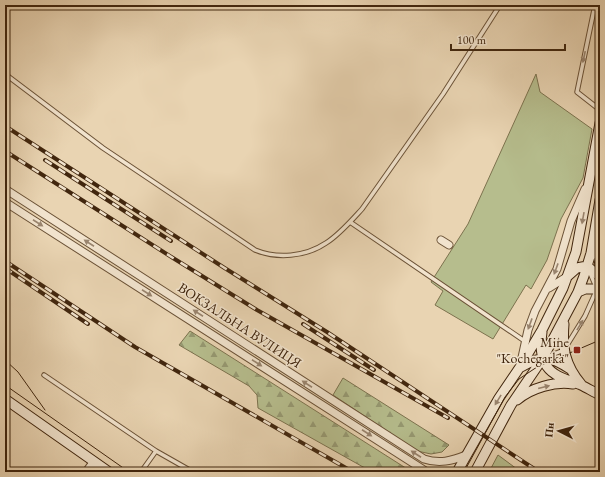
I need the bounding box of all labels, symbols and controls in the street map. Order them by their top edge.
scale bar [451,26,565,52]
text: 100 m [457,32,487,48]
one-way arrow [581,51,587,63]
one-way arrow [579,212,585,225]
one-way arrow [33,219,43,227]
one-way arrow [84,239,94,247]
one-way arrow [553,263,559,275]
street label: ВОКЗАЛЬНА ВУЛИЦЯ [175,278,306,372]
one-way arrow [142,289,153,297]
one-way arrow [192,310,204,317]
one-way arrow [527,319,533,331]
one-way arrow [576,319,583,331]
place label: Mine "Kochegarka" [496,333,570,367]
marker: Mine "Kochegarka" [572,345,582,355]
one-way arrow [252,359,262,367]
one-way arrow [302,380,312,388]
one-way arrow [539,384,551,390]
one-way arrow [495,394,502,406]
north arrow [539,411,579,451]
text: Пн [541,421,557,438]
one-way arrow [361,429,372,437]
one-way arrow [410,451,422,458]

